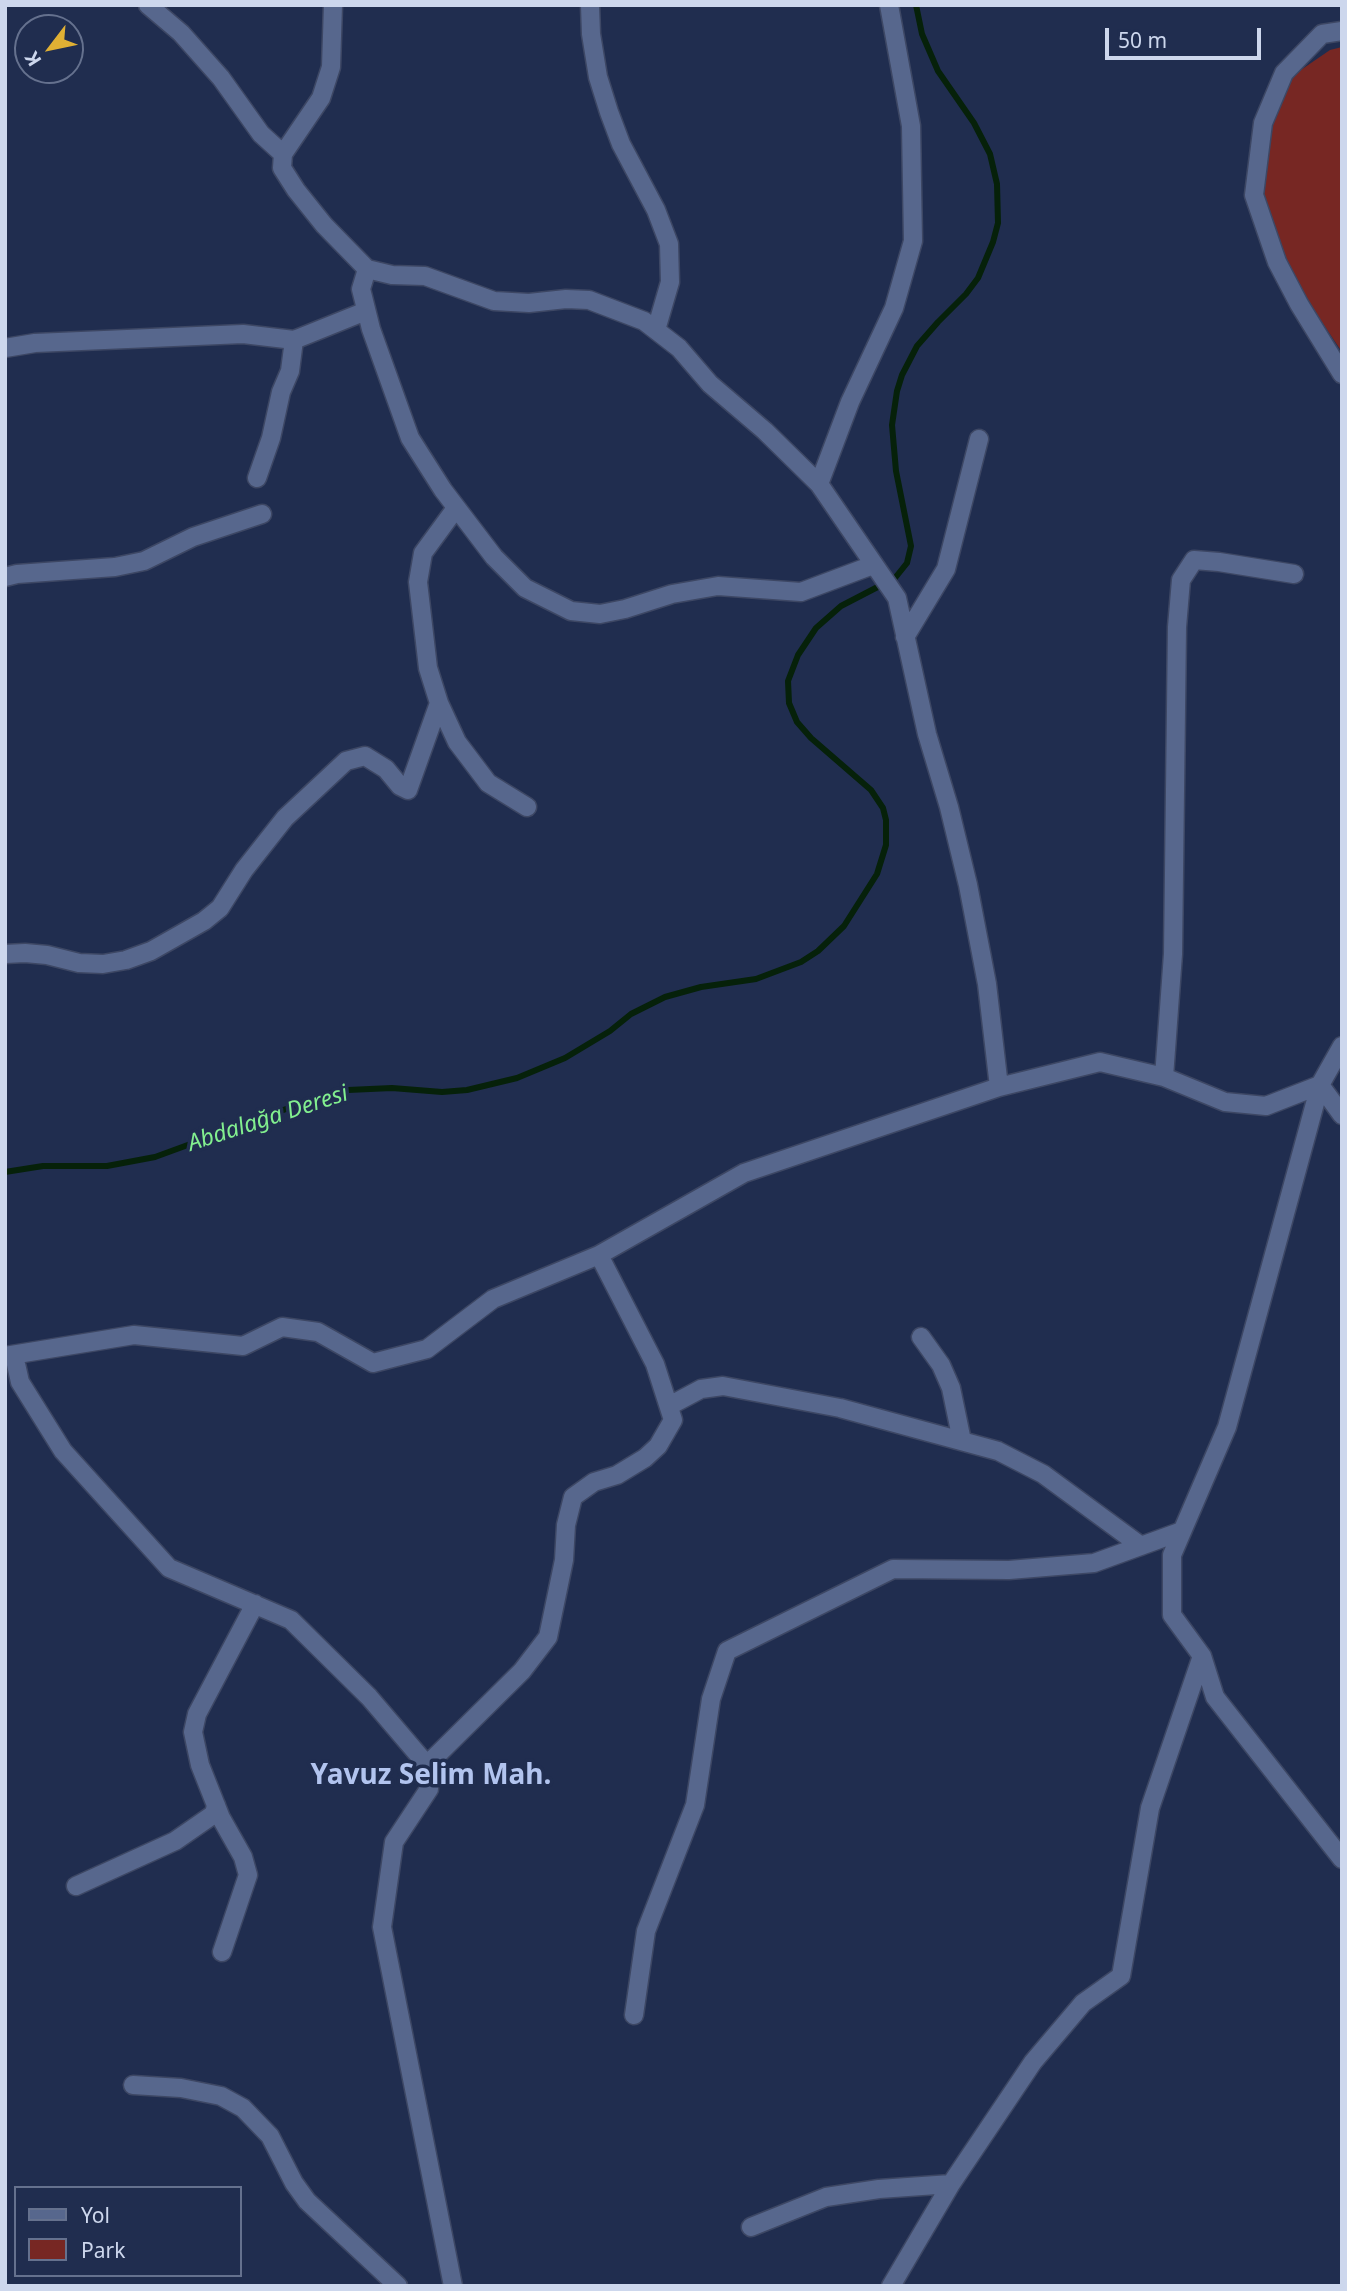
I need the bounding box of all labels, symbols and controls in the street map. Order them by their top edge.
north arrow [14,14,84,84]
scale bar [1109,14,1265,58]
text: 50 m [1118,26,1167,54]
text: K [19,47,47,71]
water label: Abdalağa Deresi [184,1080,352,1158]
district label: Yavuz Selim Mah. [311,1759,551,1793]
legend [14,2186,242,2277]
text: Yol [81,2201,110,2229]
text: Park [81,2236,125,2264]

